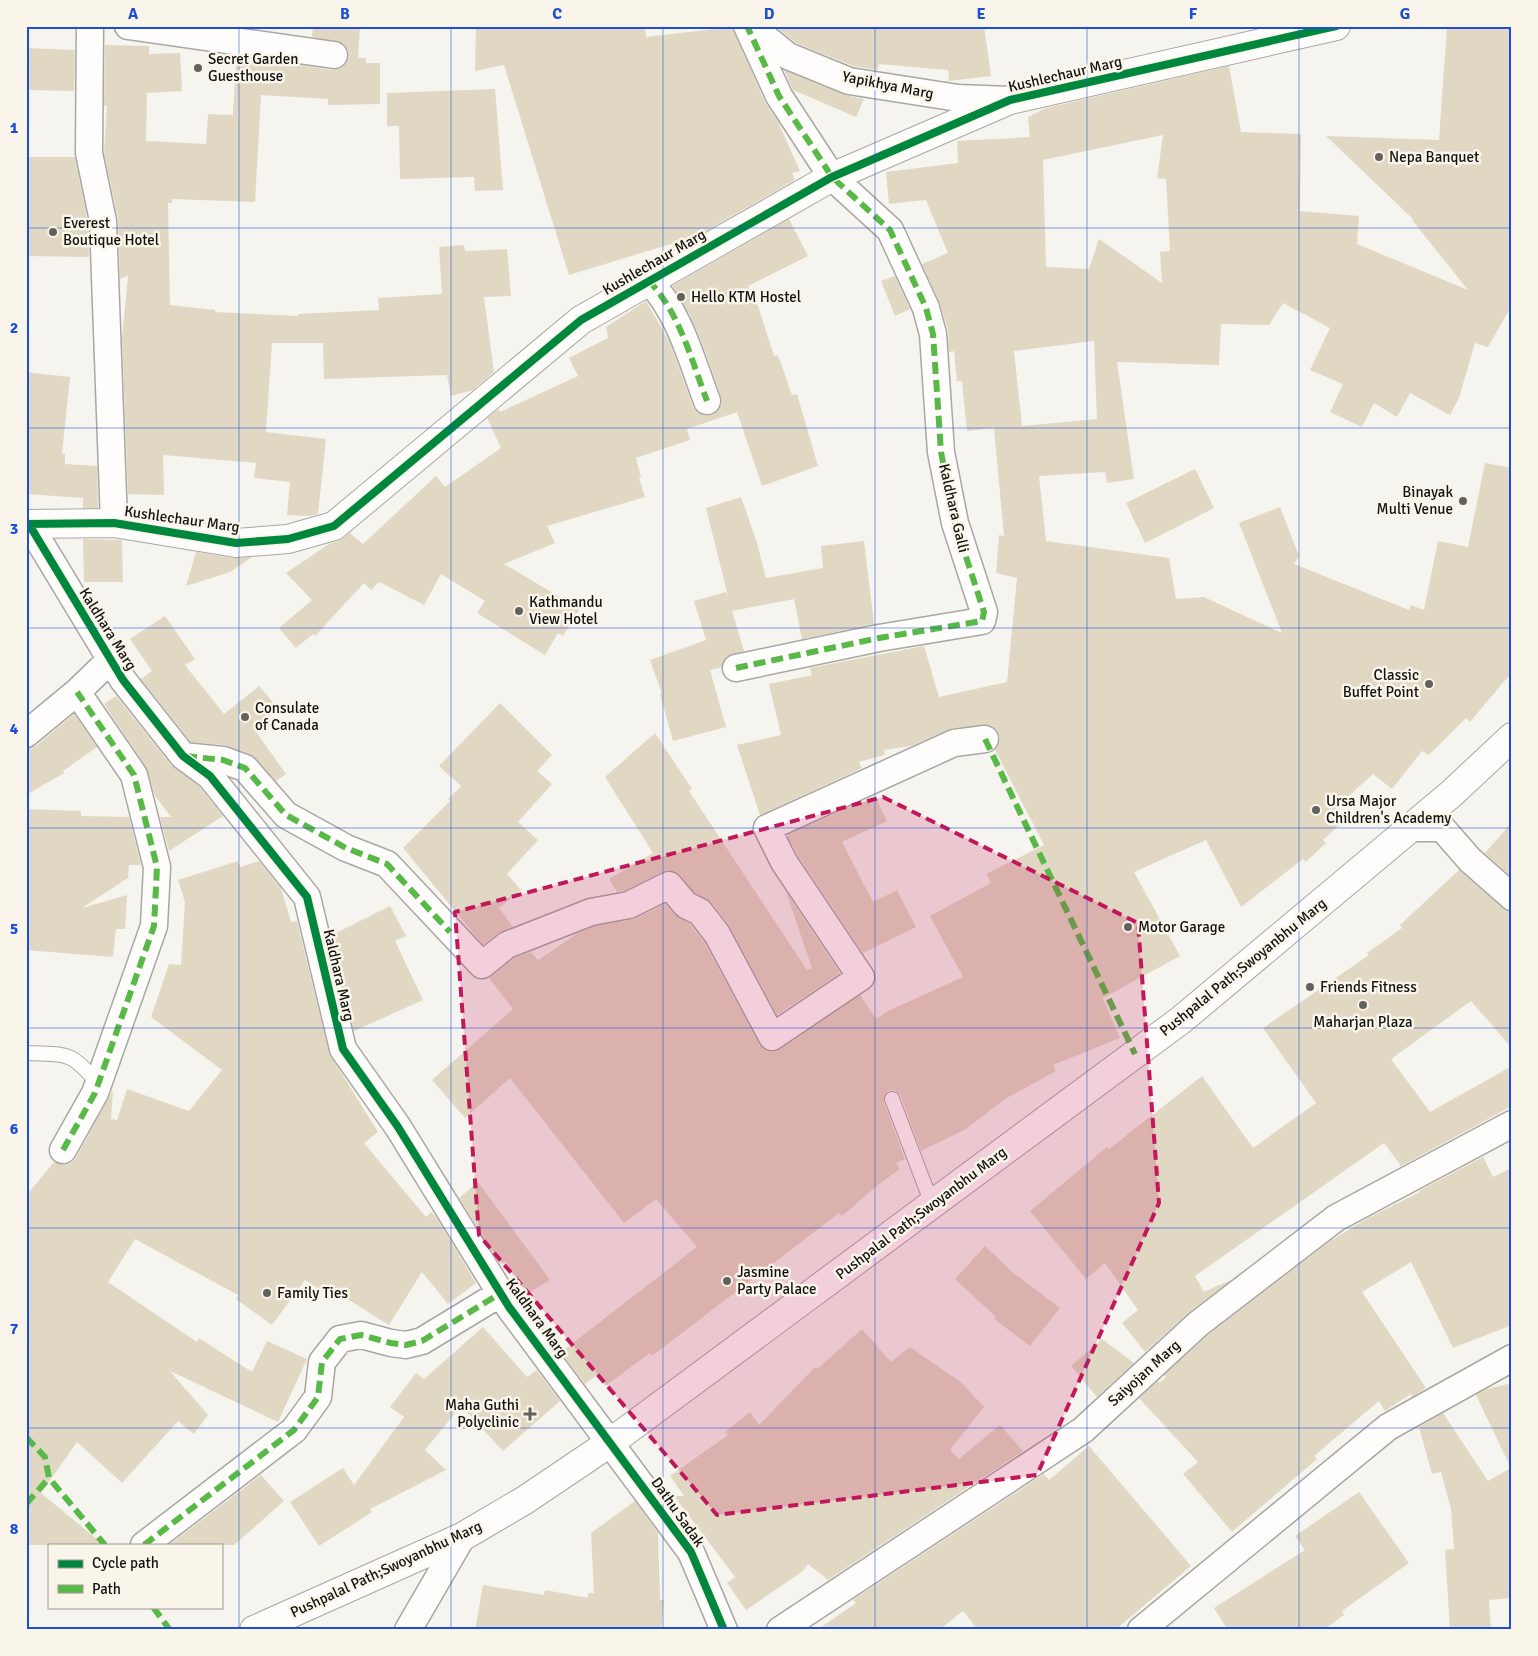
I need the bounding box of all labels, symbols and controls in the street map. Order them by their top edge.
text: A [128,4,139,24]
text: B [340,4,350,24]
text: C [552,4,562,24]
text: D [764,4,775,24]
text: E [976,4,986,24]
text: F [1189,4,1198,24]
text: G [1400,4,1410,24]
place label: Secret Garden Guesthouse [208,50,298,85]
street label: Kushlechaur Marg [1006,52,1124,96]
marker: Secret Garden Guesthouse [192,62,204,74]
street label: Yapikhya Marg [841,67,935,103]
text: 1 [10,118,19,138]
place label: Nepa Banquet [1389,148,1479,166]
marker: Nepa Banquet [1373,151,1385,163]
place label: Everest Boutique Hotel [63,214,159,249]
street label: Kushlechaur Marg [599,225,709,299]
marker: Everest Boutique Hotel [47,226,59,238]
place label: Hello KTM Hostel [691,288,801,306]
marker: Hello KTM Hostel [675,291,687,303]
text: 2 [10,318,18,338]
street label: Kaldhara Galli [935,462,973,554]
place label: Binayak Multi Venue [1377,483,1453,518]
marker: Binayak Multi Venue [1457,495,1469,507]
street label: Kushlechaur Marg [123,502,241,536]
text: 3 [10,519,18,539]
street label: Kaldhara Marg [75,584,141,674]
place label: Kathmandu View Hotel [529,593,603,628]
marker: Kathmandu View Hotel [513,605,525,617]
place label: Classic Buffet Point [1343,666,1419,701]
marker: Classic Buffet Point [1423,678,1435,690]
place label: Consulate of Canada [255,699,319,734]
marker: Consulate of Canada [239,711,251,723]
text: 4 [10,719,19,739]
place label: Ursa Major Children's Academy [1326,792,1451,827]
marker: Ursa Major Children's Academy [1310,804,1322,816]
street label: Pushpalal Path;Swoyanbhu Marg [1156,894,1330,1040]
place label: Motor Garage [1138,918,1225,936]
text: 5 [10,919,18,939]
marker: Motor Garage [1122,921,1134,933]
street label: Kaldhara Marg [320,927,358,1023]
place label: Friends Fitness [1320,978,1417,996]
marker: Friends Fitness [1304,981,1316,993]
marker: Maharjan Plaza [1357,999,1369,1011]
place label: Maharjan Plaza [1313,1013,1413,1031]
text: 6 [10,1119,19,1139]
street label: Pushpalal Path;Swoyanbhu Marg [832,1143,1010,1283]
place label: Jasmine Party Palace [737,1263,817,1298]
street label: Kaldhara Marg [502,1275,572,1361]
marker: Jasmine Party Palace [721,1275,733,1287]
place label: Family Ties [277,1284,348,1302]
marker: Family Ties [261,1287,273,1299]
text: 7 [10,1319,19,1339]
street label: Saiyojan Marg [1104,1336,1184,1410]
place label: Maha Guthi Polyclinic [445,1396,519,1431]
marker: Maha Guthi Polyclinic [523,1407,537,1421]
street label: Dathu Sadak [647,1474,709,1551]
street label: Pushpalal Path;Swoyanbhu Marg [287,1517,485,1621]
text: 8 [10,1519,19,1539]
legend [48,1544,222,1608]
text: Cycle path [92,1554,159,1572]
text: Path [92,1580,121,1598]

